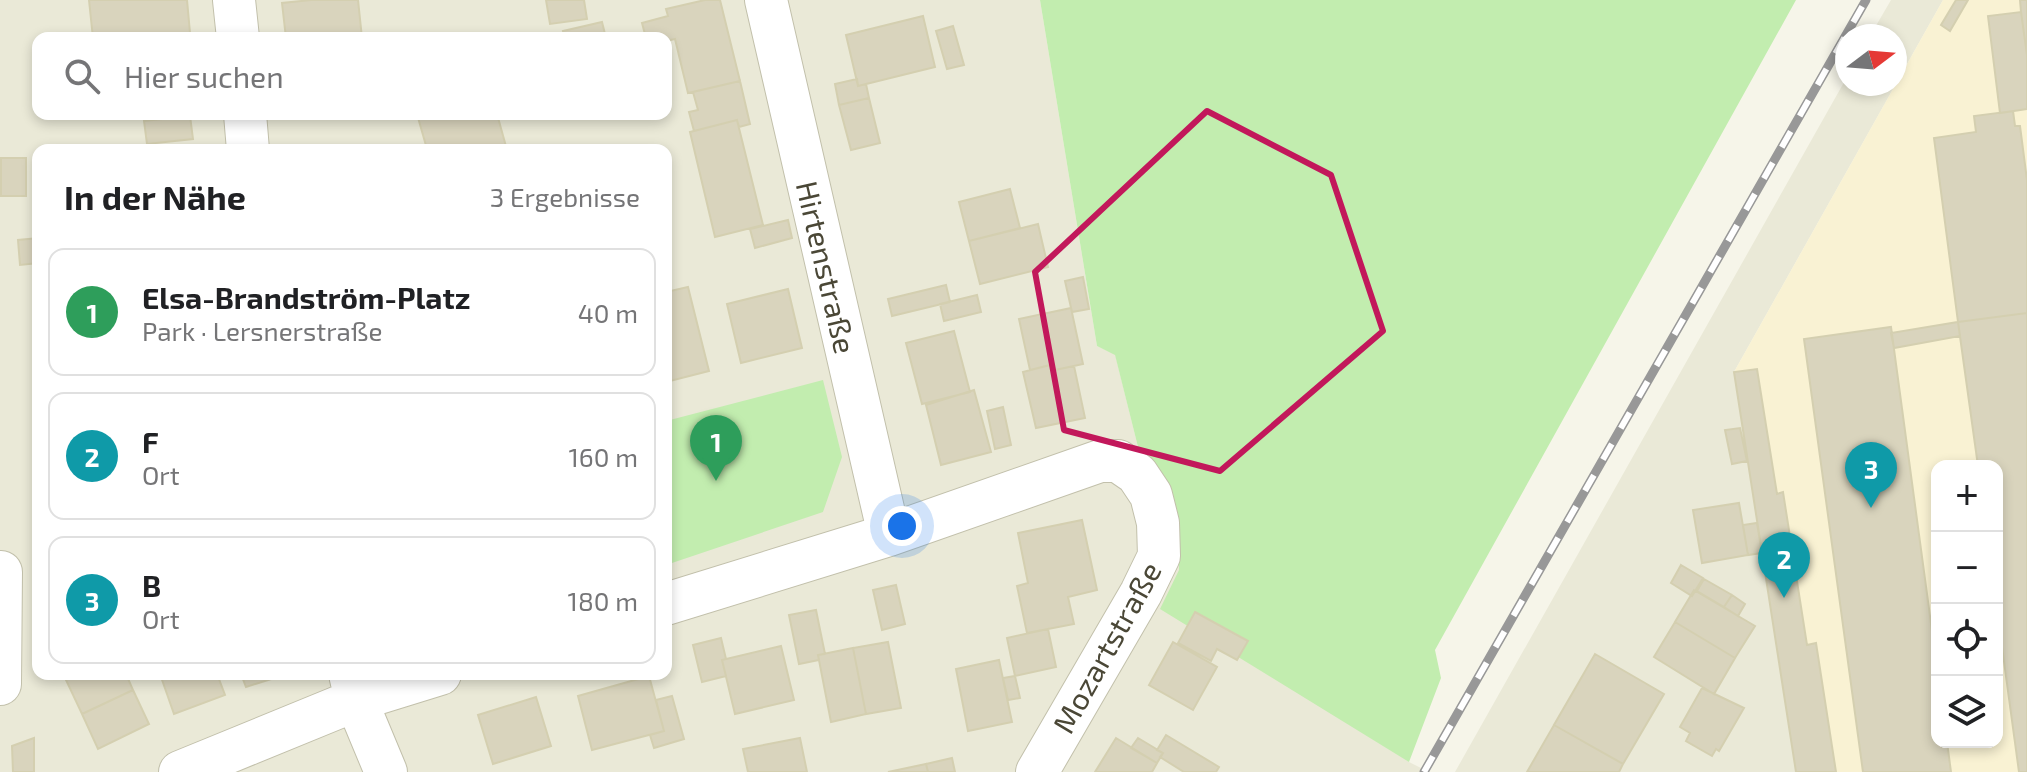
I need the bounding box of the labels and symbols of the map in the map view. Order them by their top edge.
north arrow [1835,24,1907,96]
street label: Hirtenstraße [790,177,864,357]
pin: 1 [690,415,742,481]
pin: 3 [1845,442,1897,508]
your location [882,506,922,546]
pin: 2 [1758,532,1810,598]
street label: Mozartstraße [1044,555,1168,739]

